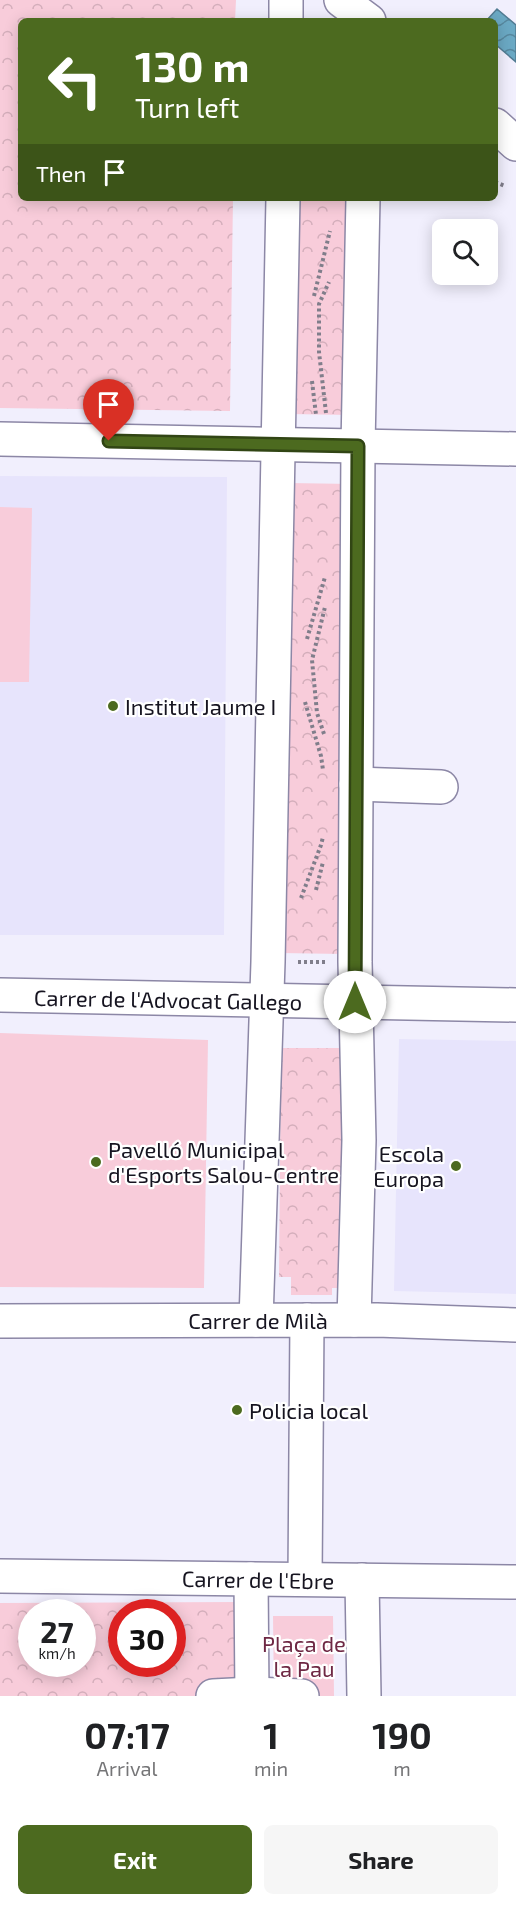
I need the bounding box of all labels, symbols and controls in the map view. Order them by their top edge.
text: 130 m [135,40,250,90]
icon: left [36,42,114,120]
text: Turn left [135,91,239,123]
icon: arrive [98,156,131,189]
text: Then [36,160,86,186]
map controls [432,219,498,285]
button: search [432,219,498,285]
pin [83,379,134,441]
icon: arrive [92,388,125,421]
place label: Institut Jaume I [125,693,276,719]
marker: Institut Jaume I [106,699,120,713]
position arrow [323,970,387,1034]
street label: Carrer de l'Advocat Gallego [34,984,302,1014]
place label: Pavelló Municipal d'Esports Salou-Centre [108,1136,339,1187]
place label: Escola Europa [373,1140,444,1191]
marker: Pavelló Municipal d'Esports Salou-Centre [89,1155,103,1169]
marker: Escola Europa [449,1159,463,1173]
street label: Carrer de Milà [188,1307,328,1333]
place label: Policia local [249,1397,368,1423]
marker: Policia local [230,1403,244,1417]
street label: Carrer de l'Ebre [182,1565,334,1593]
speed limit sign: 30 [108,1599,186,1677]
text: 27 [40,1613,74,1649]
park label: Plaça de la Pau [262,1630,346,1681]
text: km/h [38,1644,76,1662]
text: 07:17 [84,1713,170,1756]
text: 1 [263,1713,279,1756]
text: 190 [372,1713,432,1756]
text: Arrival [97,1756,157,1780]
text: min [254,1756,288,1780]
text: m [393,1756,411,1780]
button: Exit [18,1825,252,1894]
button: Share [264,1825,498,1894]

